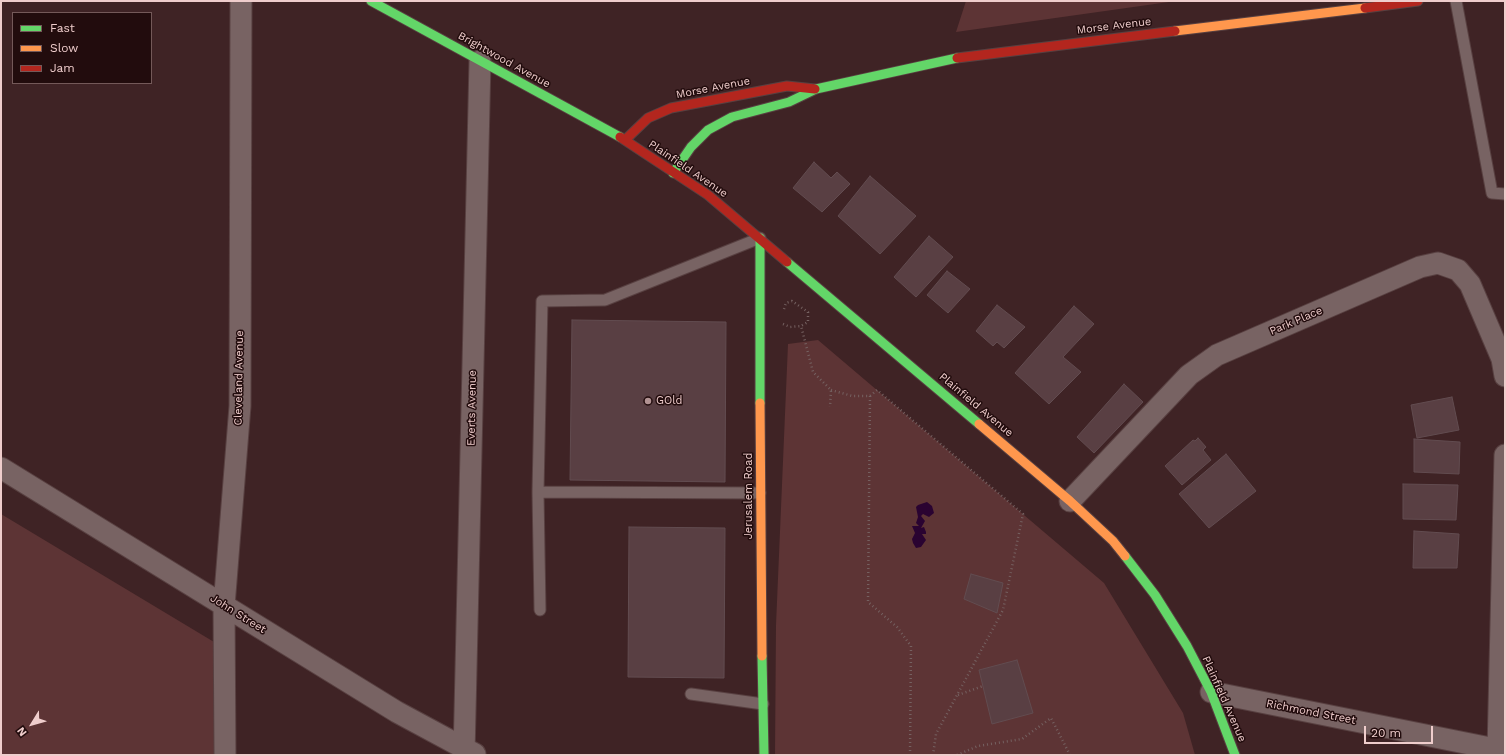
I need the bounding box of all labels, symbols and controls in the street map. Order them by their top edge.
legend [12,12,152,84]
street label: Morse Avenue [1076,15,1152,37]
text: Fast [50,21,75,35]
street label: Brightwood Avenue [456,29,552,91]
text: Slow [50,41,78,55]
text: Jam [50,61,75,75]
street label: Morse Avenue [675,74,751,102]
street label: Plainfield Avenue [646,138,730,200]
street label: Park Place [1268,304,1324,338]
street label: Cleveland Avenue [232,330,246,426]
street label: Everts Avenue [465,370,479,446]
street label: Plainfield Avenue [936,370,1016,440]
place label: GOld [656,394,682,408]
marker: GOld [643,396,653,406]
street label: Jerusalem Road [742,453,756,539]
street label: John Street [208,592,268,636]
street label: Plainfield Avenue [1199,654,1249,744]
street label: Richmond Street [1265,697,1357,727]
north arrow [12,704,52,744]
scale bar [1366,718,1435,744]
text: N [14,724,30,739]
text: 20 m [1371,726,1401,740]

